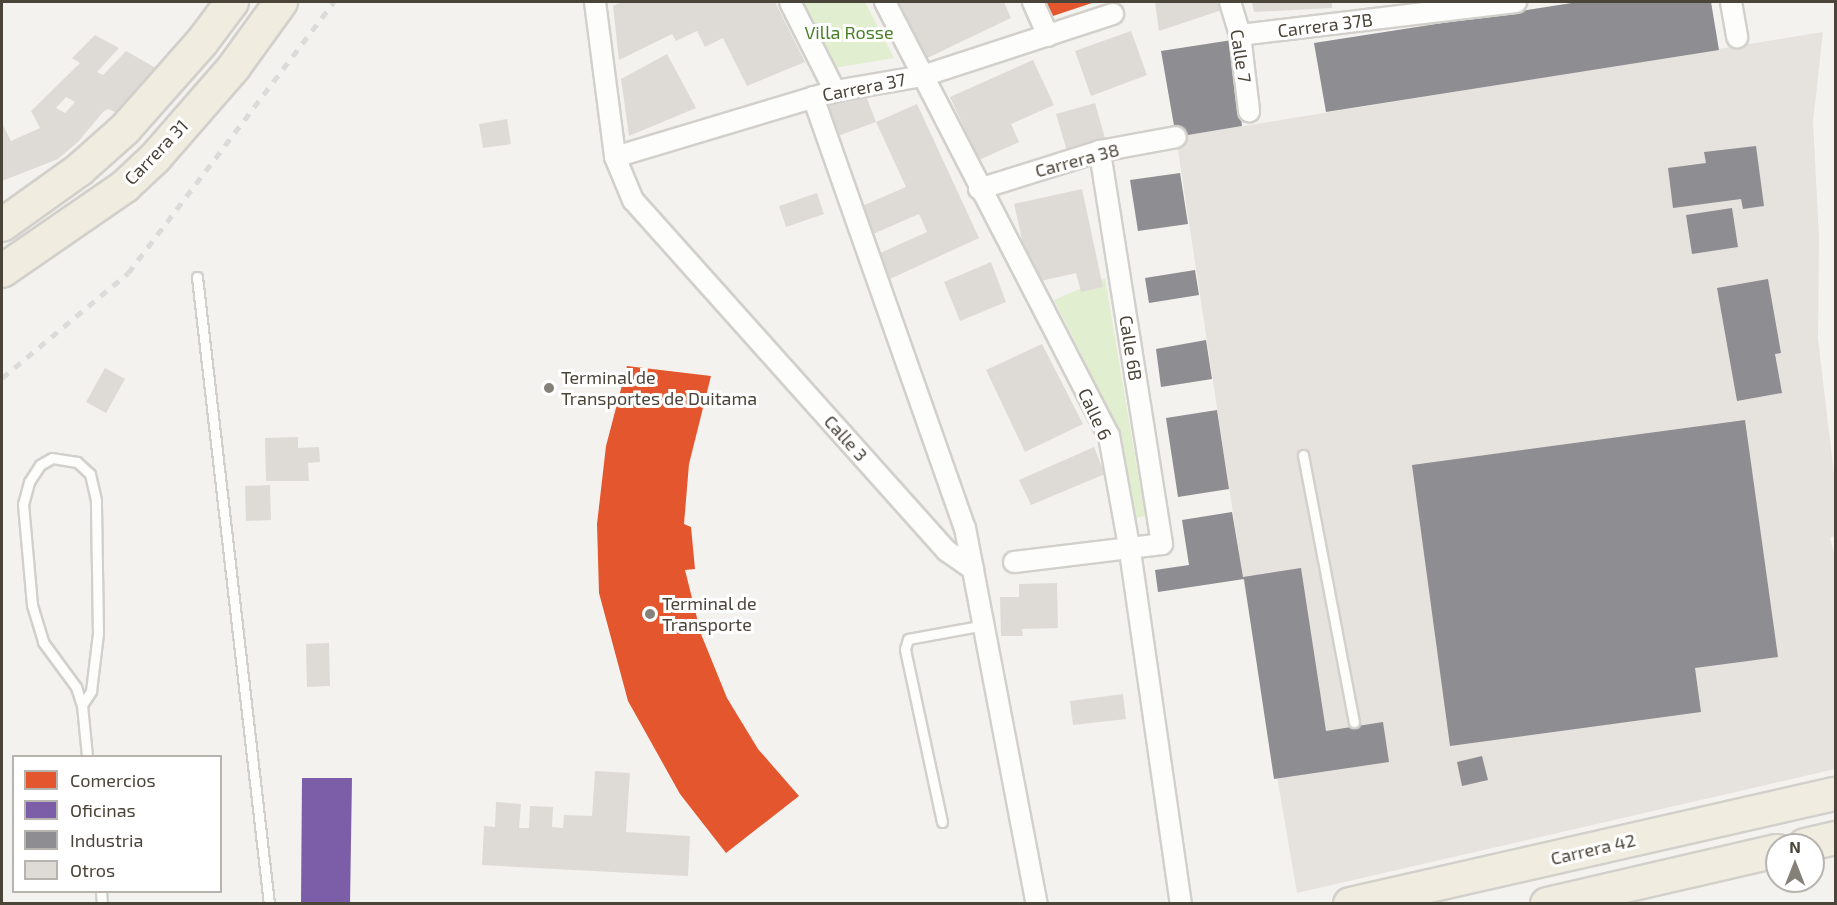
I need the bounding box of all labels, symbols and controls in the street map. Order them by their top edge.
street label: Carrera 37B [1276,8,1374,42]
park label: Villa Rosse [804,21,894,43]
street label: Calle 7 [1226,28,1256,84]
street label: Carrera 37 [821,68,907,106]
street label: Carrera 31 [120,115,192,189]
street label: Carrera 38 [1033,138,1121,182]
street label: Calle 6B [1115,314,1147,382]
place label: Terminal de Transportes de Duitama [561,367,757,410]
marker: Terminal de Transportes de Duitama [542,381,556,395]
street label: Calle 6 [1074,385,1116,443]
street label: Calle 3 [820,411,872,465]
place label: Terminal de Transporte [662,593,757,636]
marker: Terminal de Transporte [643,607,657,621]
legend [12,755,222,893]
text: Comercios [70,769,156,791]
text: Oficinas [70,799,136,821]
text: Industria [70,829,143,851]
street label: Carrera 42 [1549,829,1637,869]
north arrow [1765,833,1825,893]
text: N [1789,837,1801,856]
text: Otros [70,859,115,881]

